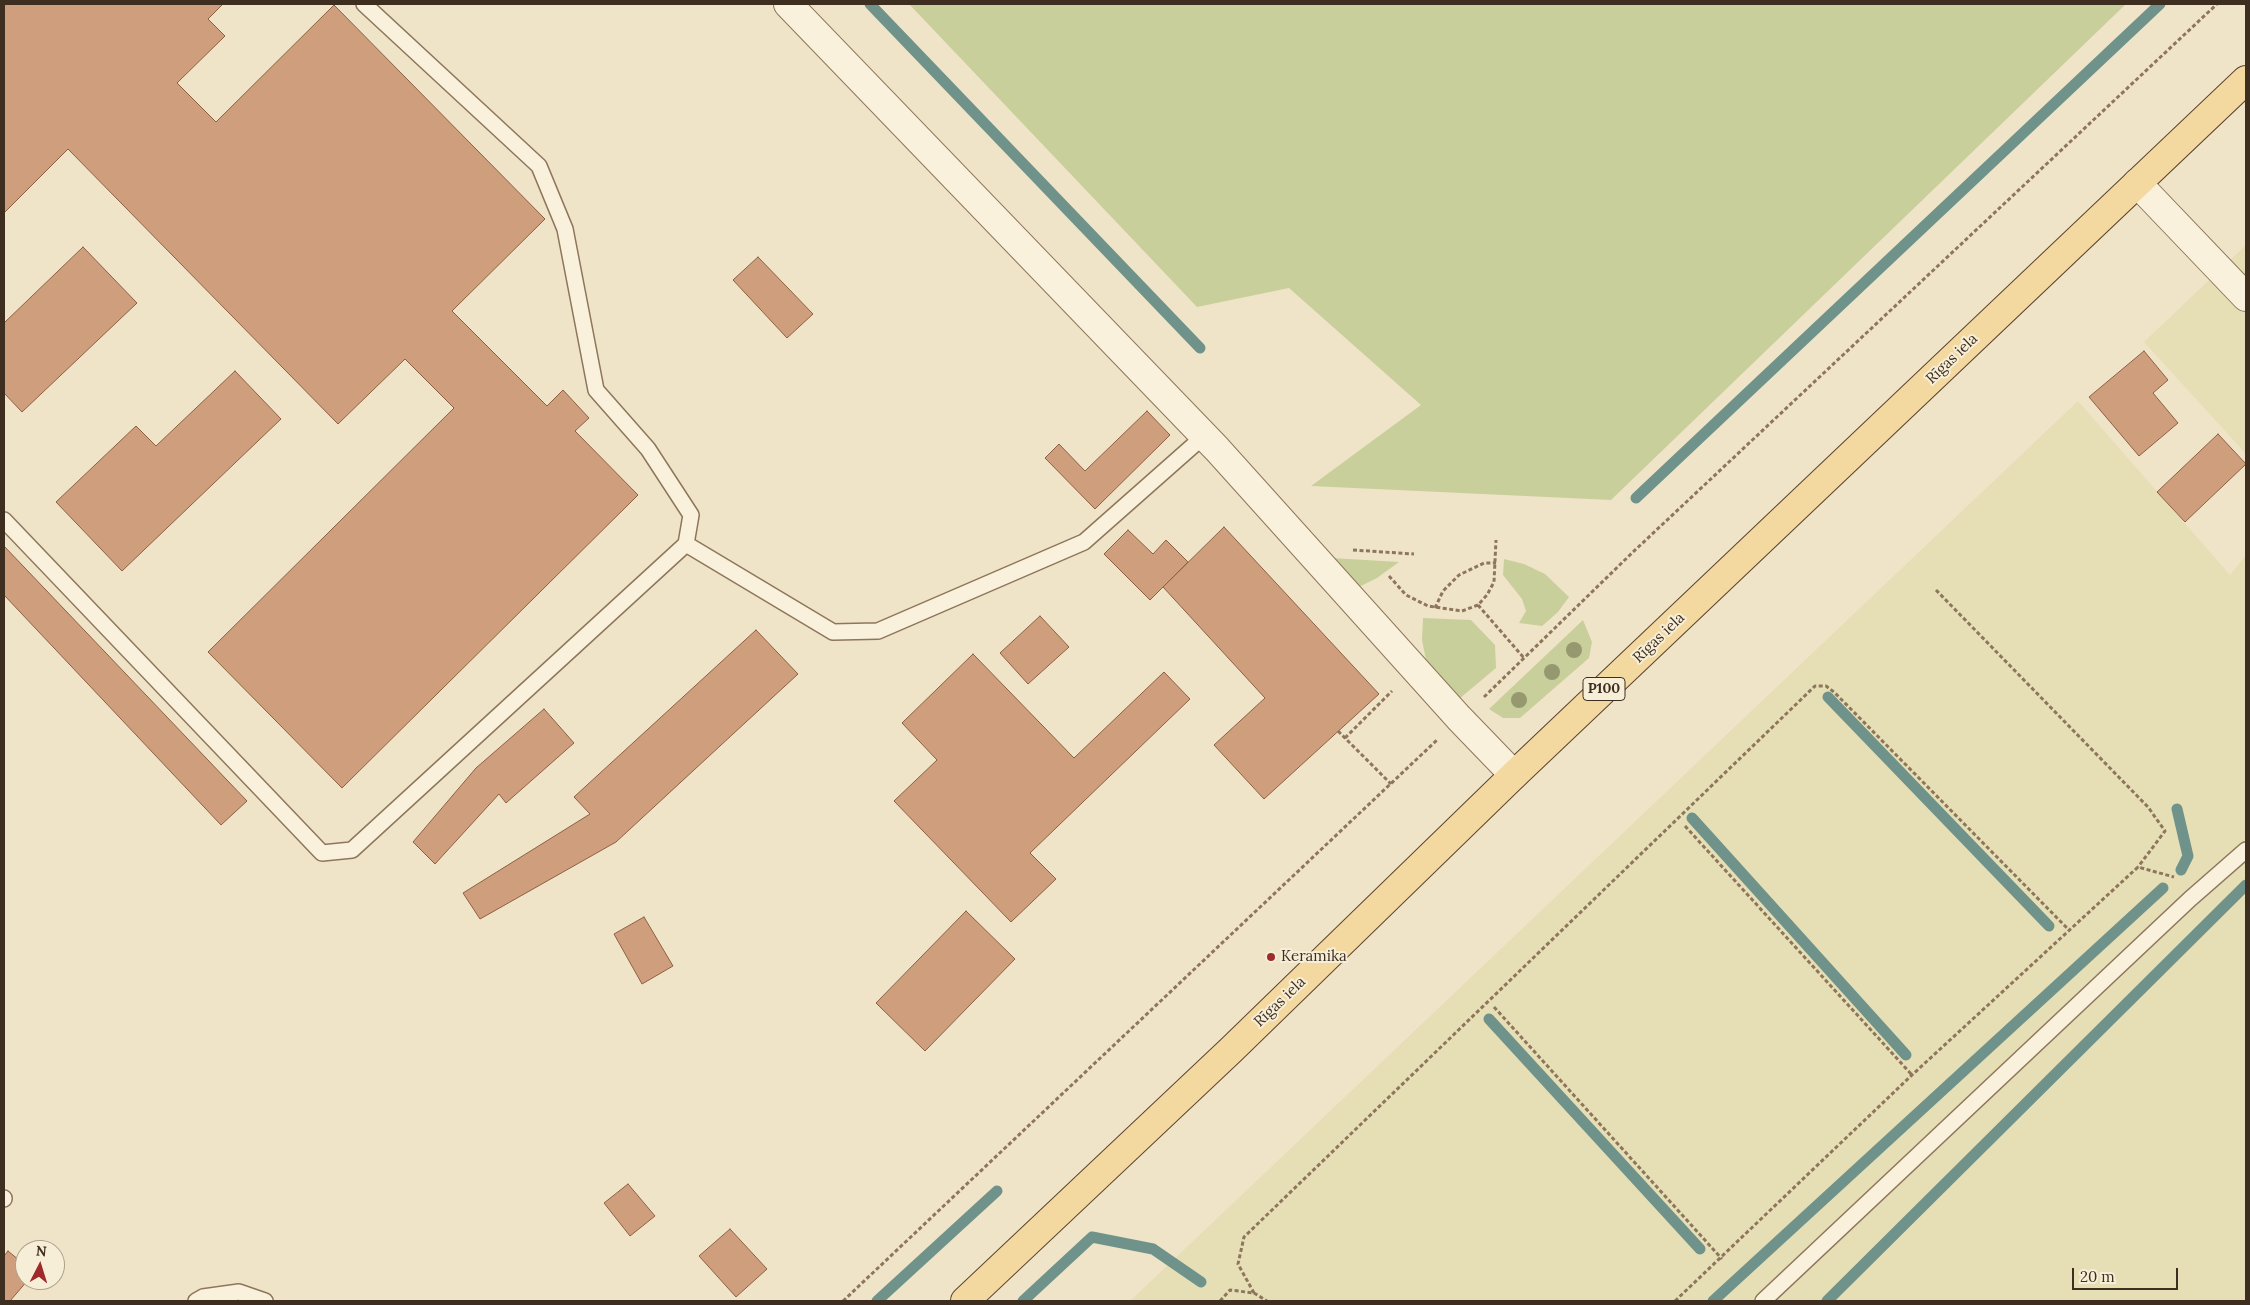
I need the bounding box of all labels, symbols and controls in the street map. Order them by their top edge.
street label: Rīgas iela [1922,330,1982,388]
street label: Rīgas iela [1629,609,1689,667]
road number: P100 [1583,678,1625,701]
place label: Keramika [1281,948,1347,966]
marker: Keramika [1265,951,1277,963]
street label: Rīgas iela [1250,973,1310,1031]
north arrow [15,1240,65,1290]
text: N [35,1242,47,1260]
scale bar [2075,1258,2181,1290]
text: 20 m [2080,1267,2115,1286]

